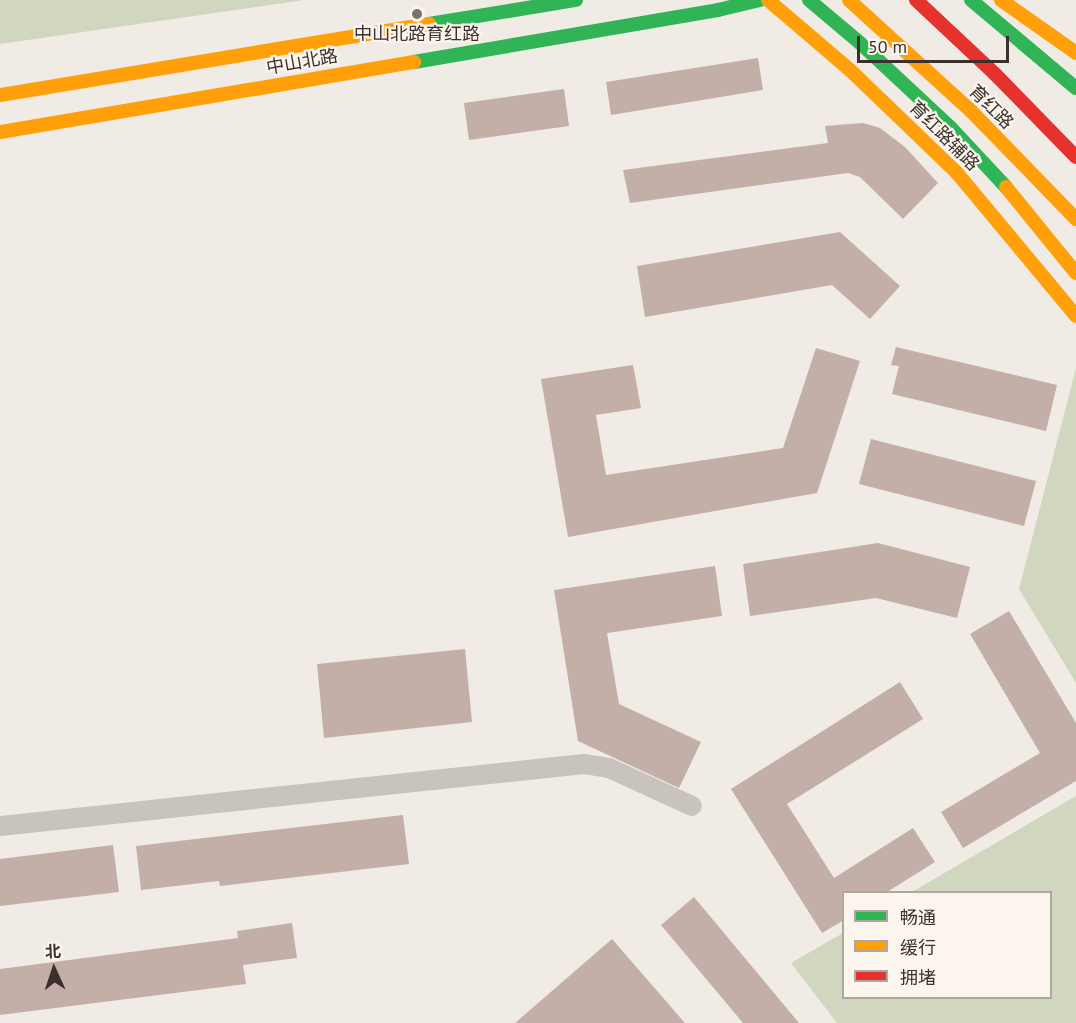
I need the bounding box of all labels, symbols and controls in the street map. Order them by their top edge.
marker: 中山北路育红路 [410,7,424,21]
place label: 中山北路育红路 [354,23,480,45]
scale bar [860,24,1012,62]
text: 50 m [868,35,907,58]
street label: 中山北路 [265,45,339,79]
street label: 育红路 [964,80,1018,134]
street label: 育红路辅路 [905,97,983,175]
legend [842,891,1052,999]
text: 畅通 [900,906,936,929]
text: 缓行 [900,936,936,959]
north arrow [24,939,84,999]
text: 北 [45,941,62,961]
text: 拥堵 [900,966,936,989]

